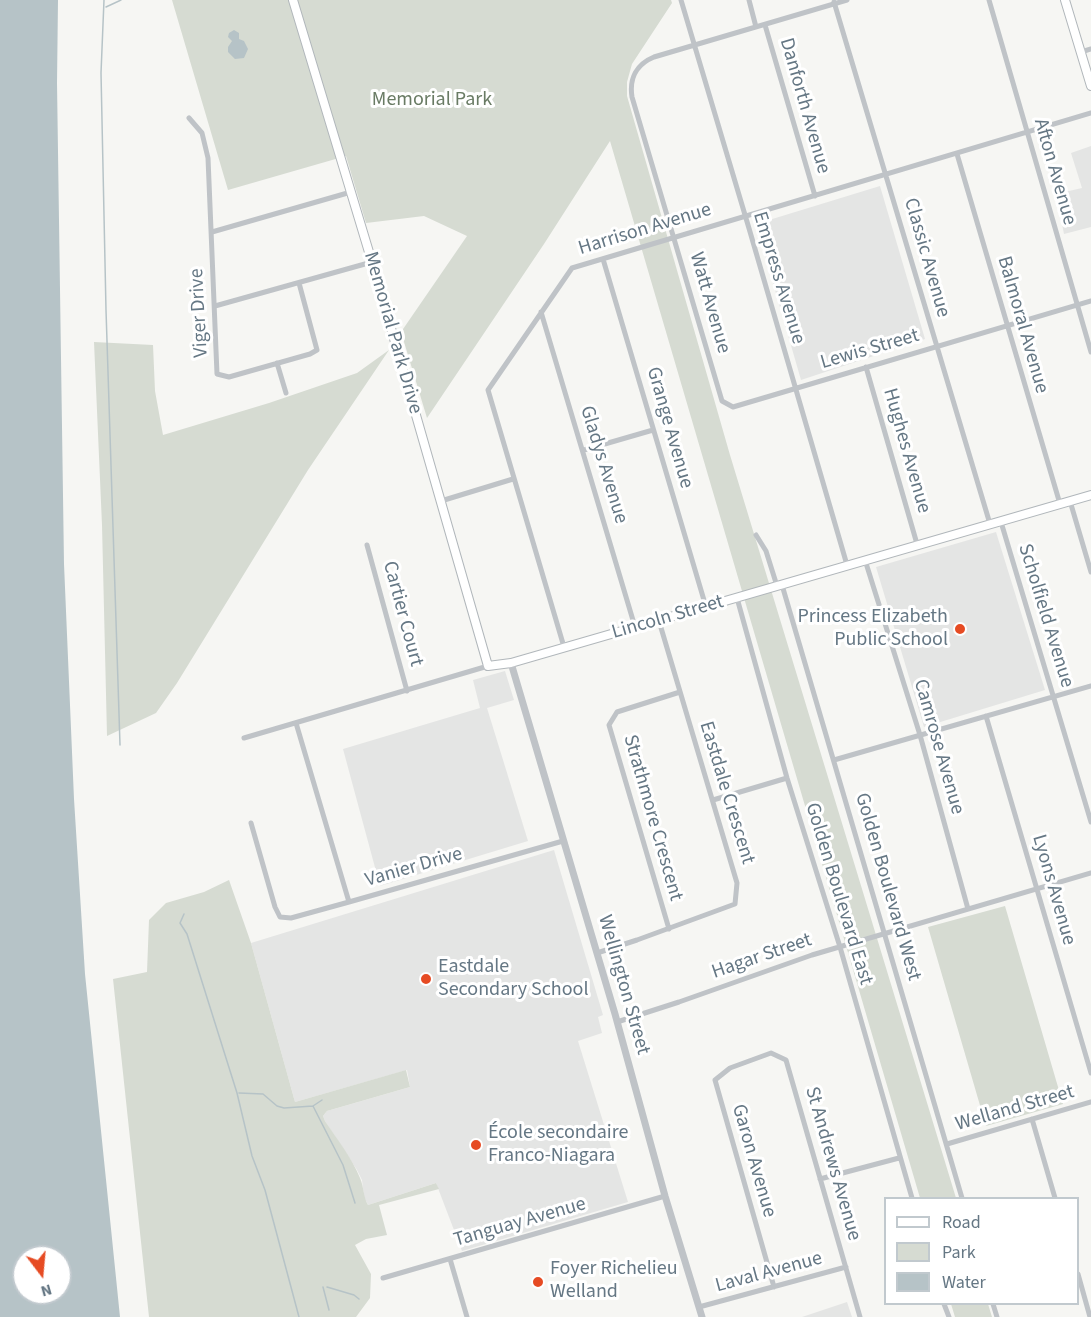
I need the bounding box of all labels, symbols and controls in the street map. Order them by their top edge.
street label: Danforth Avenue [773,35,835,177]
park label: Memorial Park [372,89,492,113]
street label: Afton Avenue [1027,116,1081,228]
street label: Classic Avenue [898,196,954,320]
street label: Harrison Avenue [576,198,714,262]
street label: Empress Avenue [746,209,810,347]
street label: Memorial Park Drive [357,249,427,417]
street label: Watt Avenue [683,250,735,356]
street label: Balmoral Avenue [991,254,1053,396]
street label: Viger Drive [186,268,214,358]
street label: Lewis Street [818,325,922,375]
street label: Grange Avenue [640,365,698,491]
street label: Hughes Avenue [877,386,935,516]
street label: Gladys Avenue [574,403,632,527]
street label: Scholfield Avenue [1012,541,1078,691]
street label: Cartier Court [376,559,428,669]
street label: Lincoln Street [609,591,727,645]
place label: Princess Elizabeth Public School [797,606,948,653]
marker: Princess Elizabeth Public School [953,622,967,636]
street label: Camrose Avenue [907,677,969,817]
street label: Eastdale Crescent [693,719,759,867]
street label: Strathmore Crescent [617,732,687,904]
street label: Golden Boulevard West [849,790,925,984]
street label: Golden Boulevard East [799,800,877,988]
street label: Lyons Avenue [1026,832,1080,948]
street label: Vanier Drive [363,843,465,893]
street label: Wellington Street [592,912,654,1058]
street label: Hagar Street [709,929,815,985]
place label: Eastdale Secondary School [438,956,589,1003]
marker: Eastdale Secondary School [419,972,433,986]
street label: Welland Street [953,1081,1077,1137]
street label: St Andrews Avenue [799,1084,865,1244]
street label: Garon Avenue [725,1102,781,1220]
place label: École secondaire Franco-Niagara [488,1122,628,1169]
marker: École secondaire Franco-Niagara [469,1138,483,1152]
street label: Tanguay Avenue [451,1193,589,1253]
legend [884,1197,1079,1305]
text: Road [942,1210,981,1235]
text: Park [942,1240,976,1265]
north arrow [12,1245,72,1305]
street label: Laval Avenue [713,1247,825,1299]
place label: Foyer Richelieu Welland [550,1258,678,1305]
text: Water [942,1270,986,1295]
marker: Foyer Richelieu Welland [531,1275,545,1289]
text: N [38,1278,55,1302]

